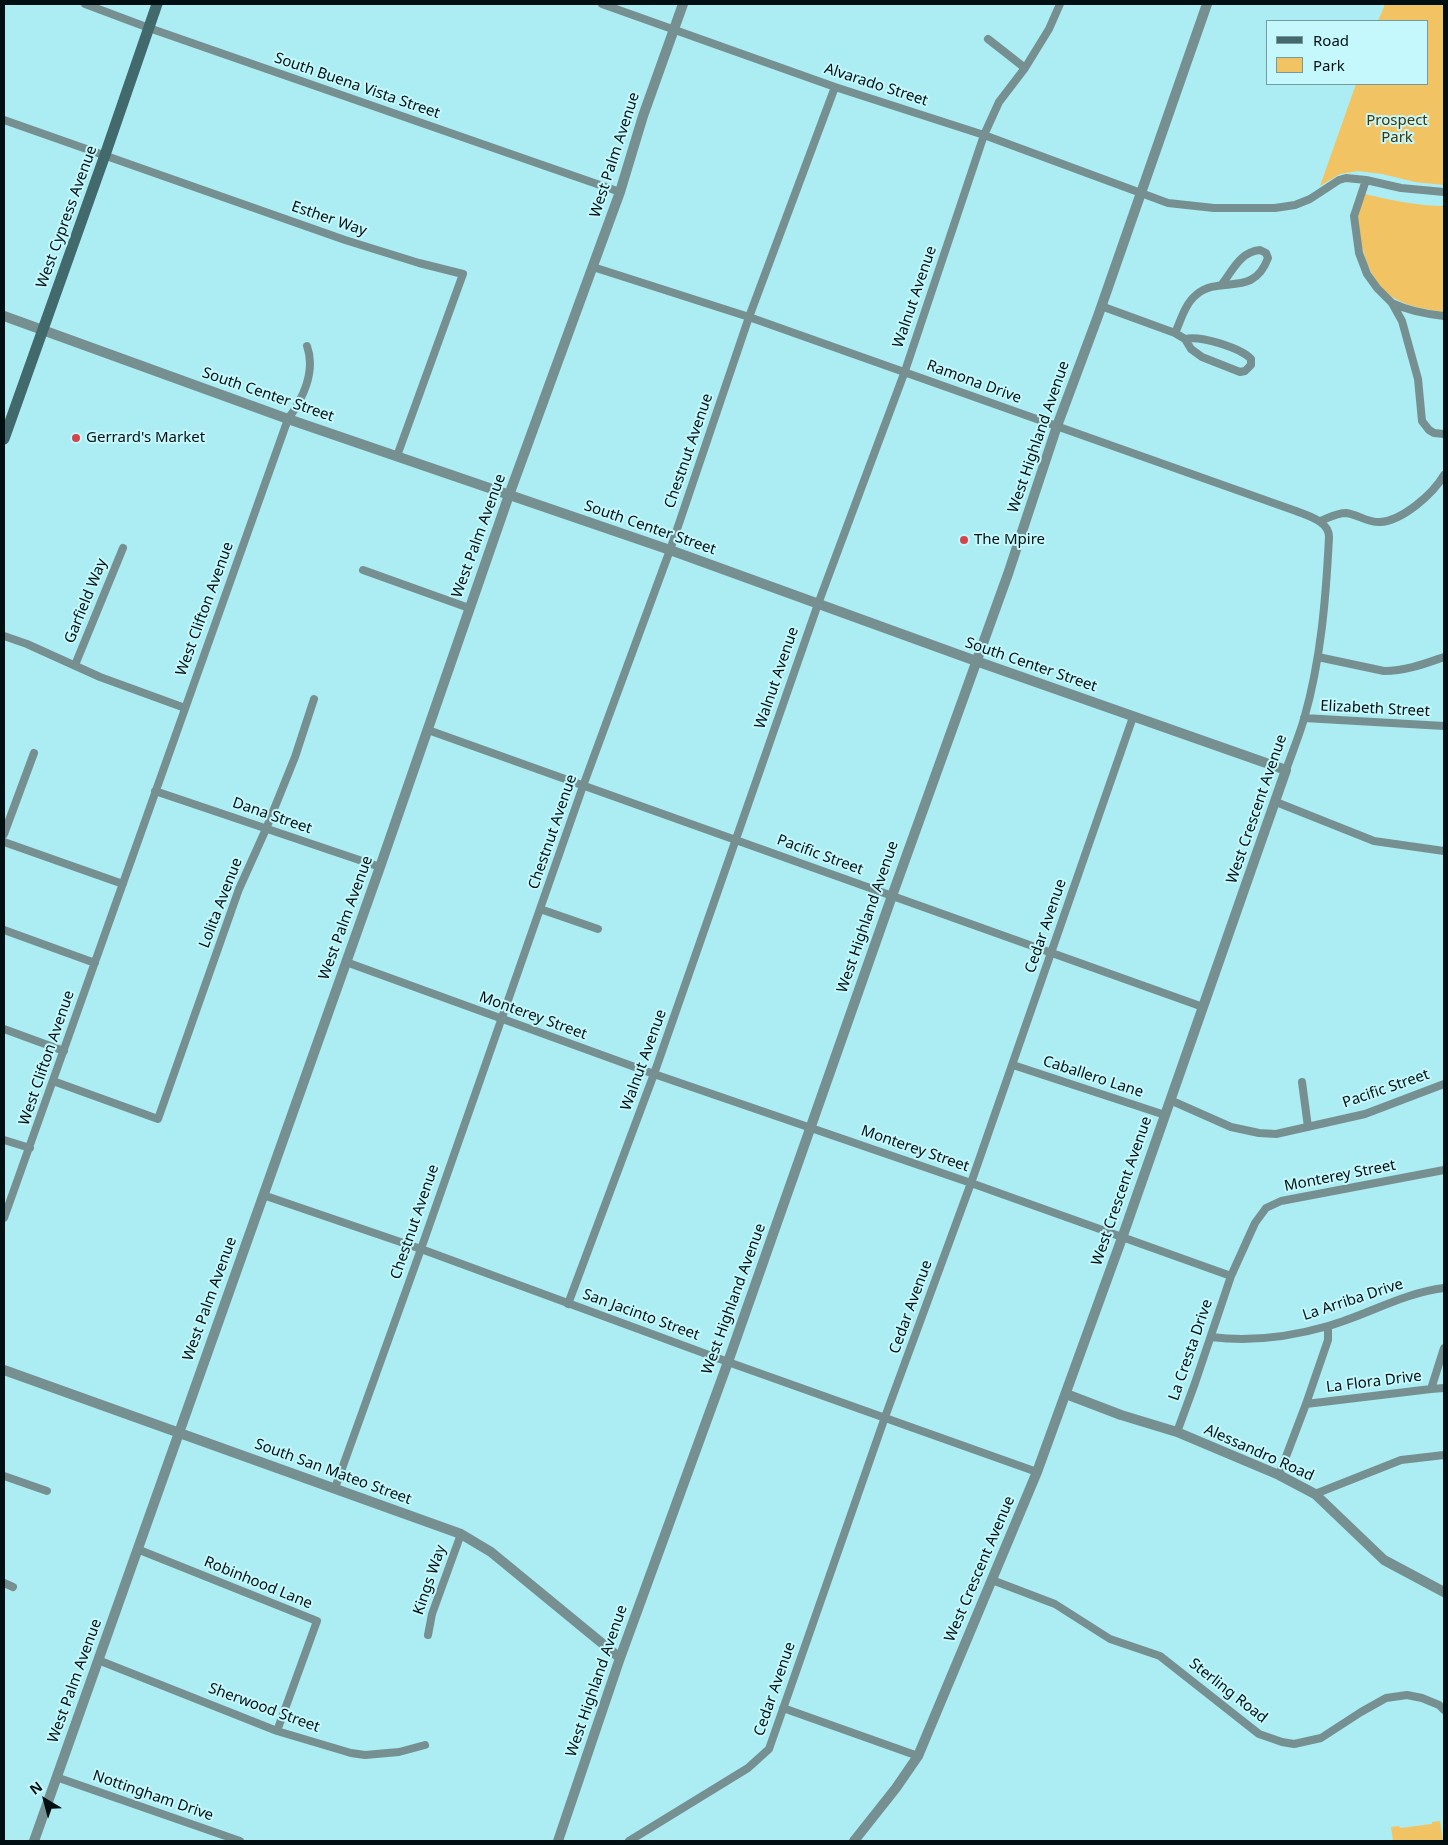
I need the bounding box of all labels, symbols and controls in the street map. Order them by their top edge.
legend [1266,20,1428,85]
text: Road [1313,30,1349,50]
street label: South Buena Vista Street [272,49,442,123]
text: Park [1313,55,1345,75]
street label: Alvarado Street [822,60,930,110]
street label: West Palm Avenue [586,90,644,220]
park label: Prospect Park [1366,112,1428,147]
street label: West Cypress Avenue [33,143,101,291]
street label: Esther Way [289,198,369,240]
street label: Walnut Avenue [889,244,941,350]
street label: Ramona Drive [924,357,1024,407]
street label: West Highland Avenue [1005,359,1073,515]
street label: South Center Street [200,364,336,426]
street label: Chestnut Avenue [661,391,717,511]
place label: Gerrard's Market [86,429,205,447]
marker: Gerrard's Market [70,432,82,444]
street label: West Palm Avenue [448,472,510,600]
street label: South Center Street [582,497,718,559]
place label: The Mpire [974,531,1045,549]
marker: The Mpire [958,534,970,546]
street label: West Clifton Avenue [172,540,238,678]
street label: Garfield Way [61,556,111,646]
street label: Walnut Avenue [751,625,803,731]
street label: South Center Street [963,634,1099,696]
street label: Elizabeth Street [1320,697,1430,721]
street label: West Crescent Avenue [1223,732,1291,886]
street label: Chestnut Avenue [525,772,581,892]
street label: Dana Street [230,794,314,838]
street label: Pacific Street [774,831,866,879]
street label: West Highland Avenue [834,839,902,995]
street label: West Palm Avenue [315,854,377,982]
street label: Lolita Avenue [196,855,246,951]
street label: Cedar Avenue [1021,877,1071,975]
street label: West Clifton Avenue [15,988,79,1128]
street label: Monterey Street [477,988,589,1044]
street label: Walnut Avenue [617,1007,671,1113]
street label: Caballero Lane [1040,1052,1146,1102]
street label: Pacific Street [1340,1066,1432,1112]
street label: West Crescent Avenue [1088,1114,1156,1268]
street label: Monterey Street [859,1122,971,1176]
street label: Monterey Street [1283,1156,1397,1196]
street label: Chestnut Avenue [387,1162,443,1282]
street label: West Highland Avenue [698,1221,770,1377]
street label: West Palm Avenue [179,1235,241,1363]
street label: Cedar Avenue [886,1258,936,1356]
street label: La Arriba Drive [1300,1275,1406,1325]
street label: San Jacinto Street [580,1286,702,1344]
street label: La Cresta Drive [1165,1297,1217,1403]
street label: La Flora Drive [1325,1367,1423,1397]
street label: Alessandro Road [1201,1421,1317,1485]
street label: South San Mateo Street [252,1435,414,1509]
street label: West Crescent Avenue [941,1493,1019,1645]
street label: Kings Way [410,1543,450,1617]
street label: Robinhood Lane [201,1553,315,1613]
street label: West Highland Avenue [563,1603,631,1759]
street label: West Palm Avenue [44,1617,106,1745]
street label: Cedar Avenue [750,1640,800,1738]
street label: Sterling Road [1185,1655,1271,1727]
street label: Sherwood Street [206,1680,322,1736]
street label: Nottingham Drive [90,1767,216,1825]
north arrow [20,1775,70,1825]
text: N [25,1777,46,1799]

